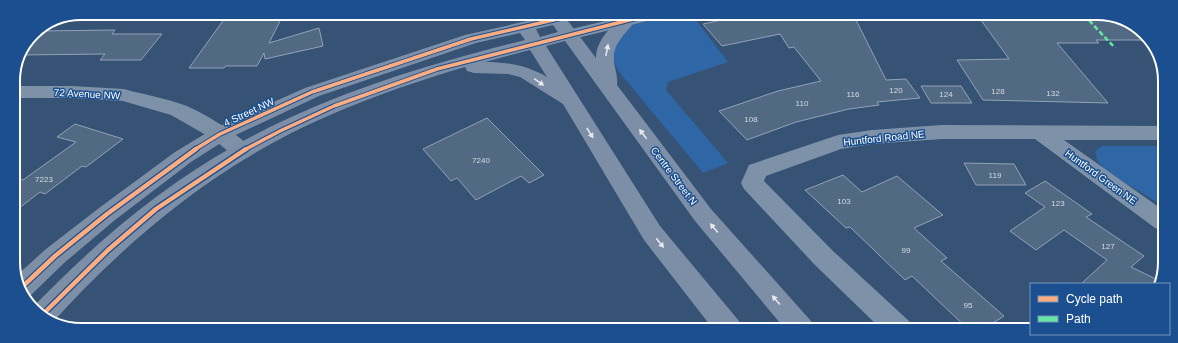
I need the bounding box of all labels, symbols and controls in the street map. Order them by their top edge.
one-way arrow [604,44,610,56]
one-way arrow [534,78,545,86]
house number: 120 [889,86,903,95]
street label: 72 Avenue NW [53,87,121,101]
house number: 128 [991,87,1005,96]
house number: 132 [1046,89,1060,98]
house number: 116 [847,90,860,99]
house number: 124 [939,90,953,99]
street label: 4 Street NW [222,95,277,128]
house number: 110 [796,99,809,108]
house number: 108 [744,115,758,124]
one-way arrow [586,127,593,139]
street label: Huntford Road NE [843,128,926,148]
one-way arrow [639,129,647,139]
street label: Centre Street N [649,145,699,207]
street label: Huntford Green NE [1063,147,1139,207]
house number: 7240 [472,156,490,165]
house number: 119 [989,171,1002,180]
house number: 7223 [35,175,53,184]
house number: 103 [837,197,851,206]
house number: 123 [1051,199,1065,208]
one-way arrow [709,222,718,233]
one-way arrow [655,237,664,248]
house number: 127 [1101,242,1115,251]
house number: 99 [902,246,911,255]
legend [1030,283,1170,335]
text: Cycle path [1066,292,1123,306]
one-way arrow [771,295,780,305]
house number: 95 [964,301,973,310]
text: Path [1066,312,1091,326]

